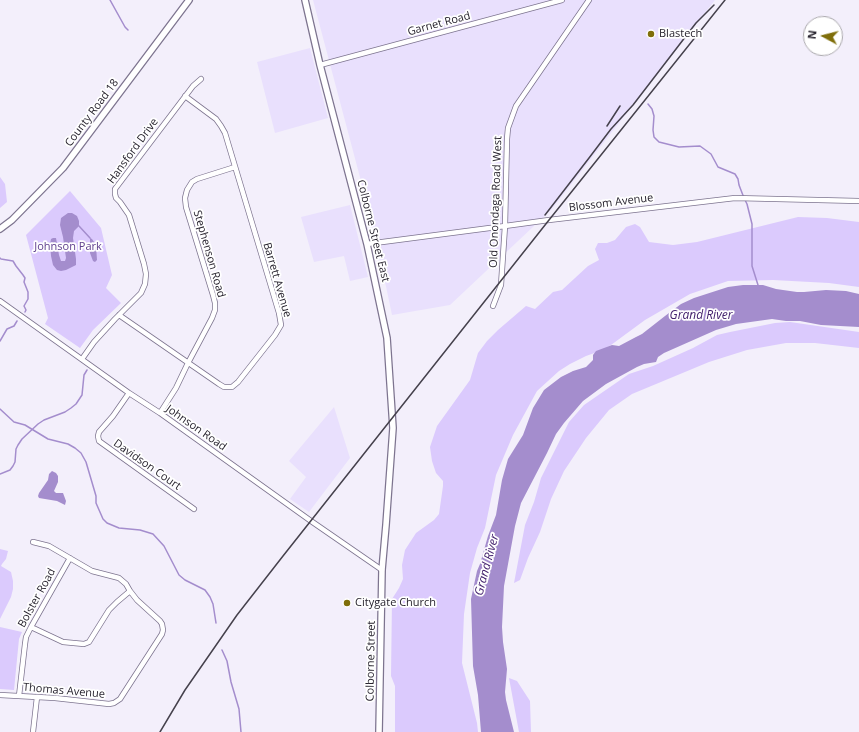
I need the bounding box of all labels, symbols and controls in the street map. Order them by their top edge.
street label: Garnet Road [406,9,472,39]
north arrow [803,16,843,56]
place label: Blastech [659,27,702,41]
marker: Blastech [646,29,656,39]
text: N [804,29,820,40]
street label: County Road 18 [62,77,122,149]
street label: Hansford Drive [105,116,161,186]
street label: Old Onondaga Road West [487,136,505,268]
street label: Colborne Street East [354,179,392,283]
street label: Blossom Avenue [568,191,654,215]
street label: Stephenson Road [190,209,228,299]
park label: Johnson Park [34,240,102,254]
street label: Barrett Avenue [260,241,294,319]
water label: Grand River [670,309,732,323]
street label: Johnson Road [163,402,229,454]
street label: Davidson Court [111,437,183,493]
water label: Grand River [472,533,502,597]
street label: Bolster Road [15,566,59,630]
place label: Citygate Church [355,596,436,610]
marker: Citygate Church [342,598,352,608]
street label: Colborne Street [364,621,378,701]
street label: Thomas Avenue [23,681,105,701]

